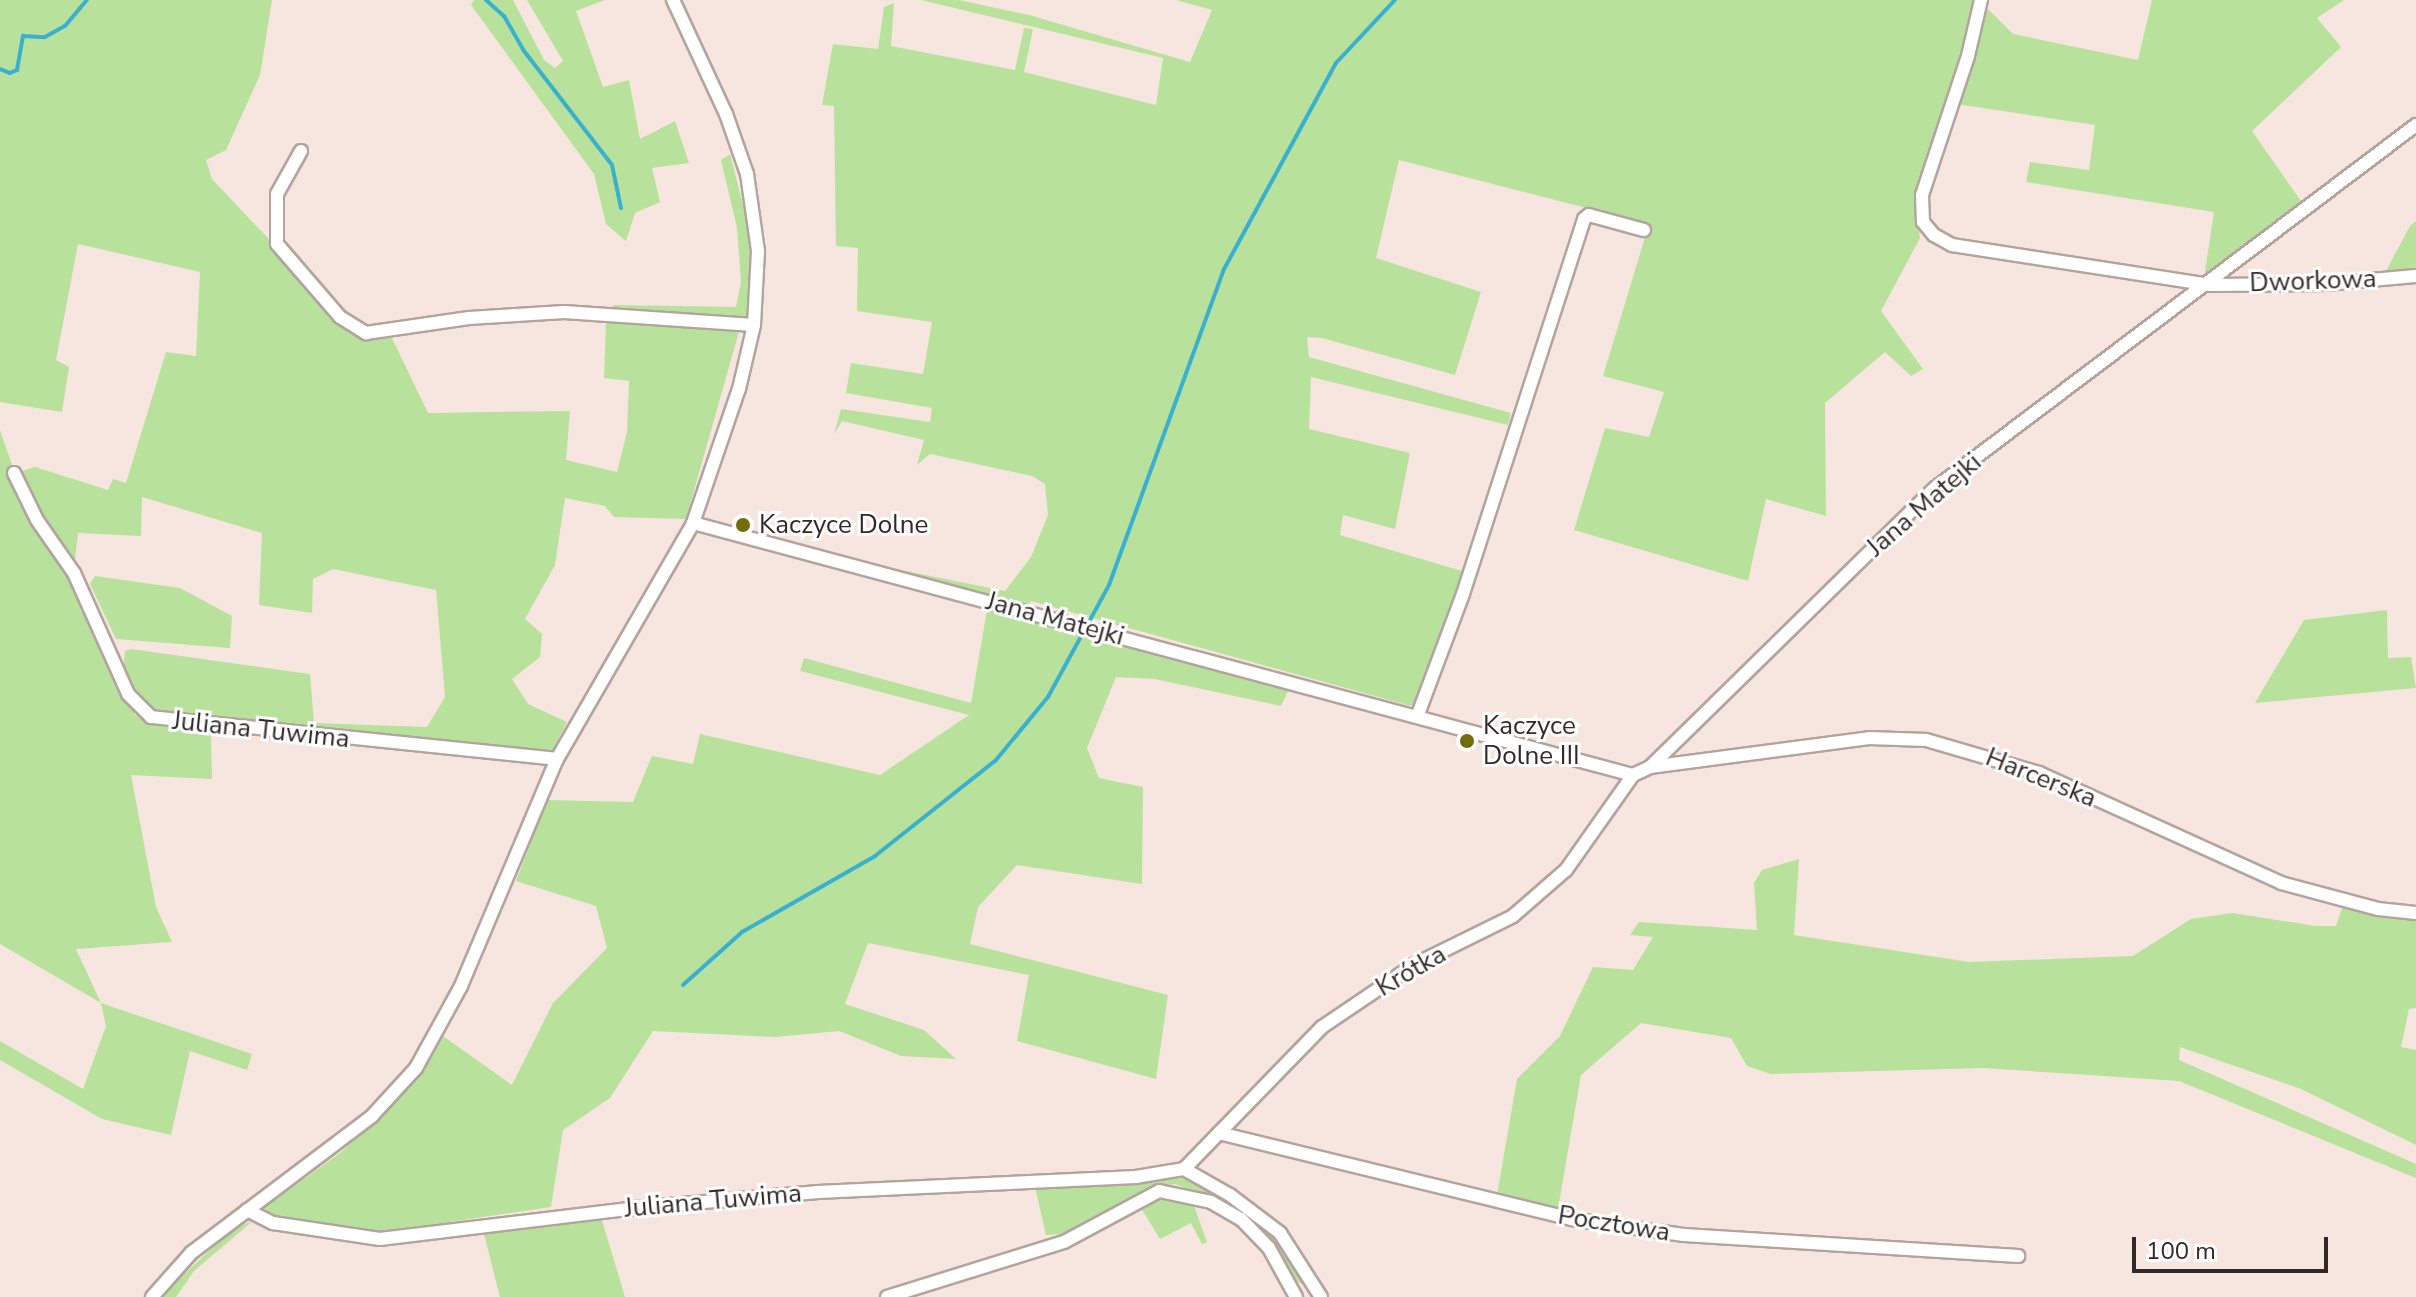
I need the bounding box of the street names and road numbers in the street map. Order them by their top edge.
street label: Dworkowa [2249,263,2377,299]
street label: Jana Matejki [1860,447,1988,563]
street label: Jana Matejki [983,586,1127,652]
street label: Juliana Tuwima [171,705,351,755]
street label: Harcerska [1981,742,2101,814]
street label: Krótka [1371,939,1451,1003]
street label: Juliana Tuwima [623,1178,803,1224]
street label: Pocztowa [1556,1200,1672,1248]

